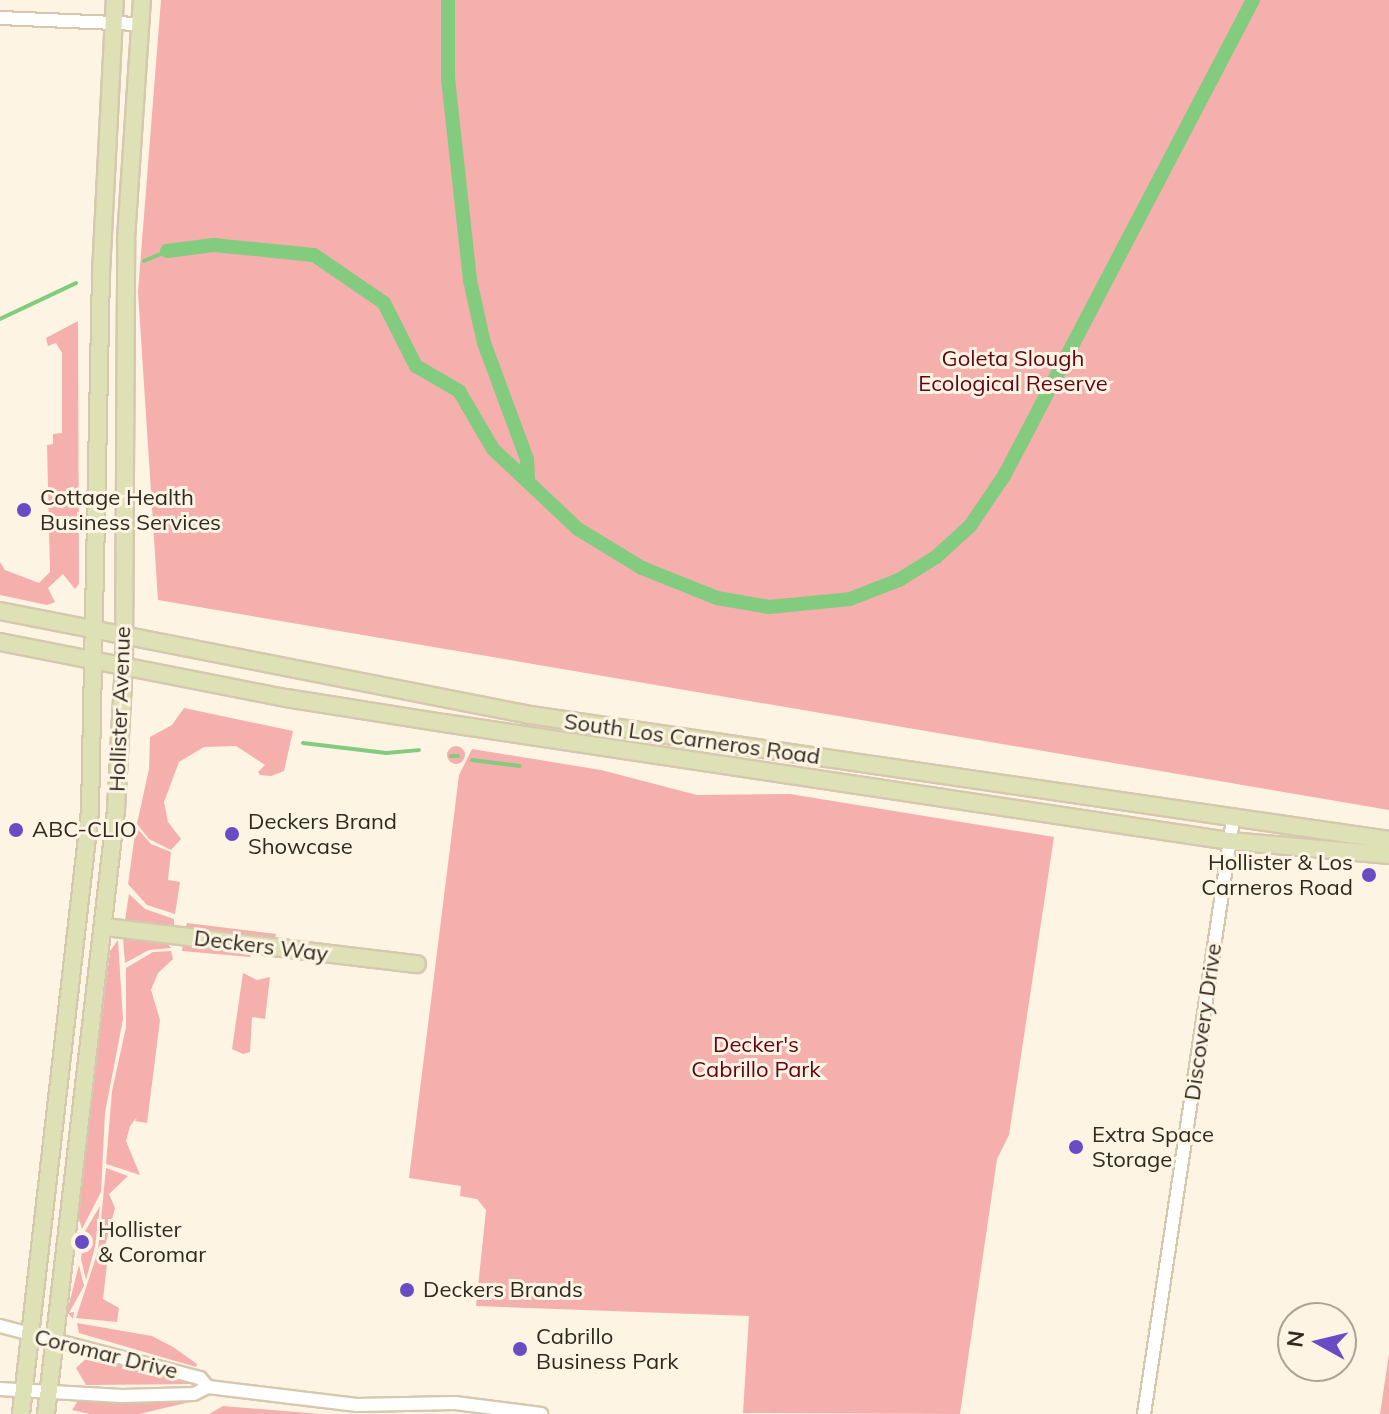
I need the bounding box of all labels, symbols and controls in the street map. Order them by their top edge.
park label: Goleta Slough Ecological Reserve [918,345,1108,396]
place label: Cottage Health Business Services [40,484,221,536]
marker: Cottage Health Business Services [15,501,33,519]
street label: Hollister Avenue [104,626,136,792]
street label: South Los Carneros Road [562,708,822,770]
place label: Deckers Brand Showcase [248,808,397,860]
place label: ABC-CLIO [32,817,137,843]
marker: ABC-CLIO [7,821,25,839]
marker: Deckers Brand Showcase [223,825,241,843]
place label: Hollister & Los Carneros Road [1201,849,1353,900]
marker: Hollister & Los Carneros Road [1360,866,1378,884]
street label: Deckers Way [192,925,330,967]
street label: Discovery Drive [1179,942,1227,1102]
park label: Decker's Cabrillo Park [691,1031,821,1082]
place label: Extra Space Storage [1092,1121,1214,1172]
marker: Extra Space Storage [1067,1138,1085,1156]
place label: Hollister & Coromar [98,1216,206,1268]
marker: Hollister & Coromar [73,1233,91,1251]
place label: Deckers Brands [423,1277,583,1303]
marker: Deckers Brands [398,1281,416,1299]
north arrow [1277,1302,1357,1382]
street label: Coromar Drive [32,1323,180,1385]
place label: Cabrillo Business Park [536,1323,679,1374]
text: N [1280,1329,1310,1349]
marker: Cabrillo Business Park [511,1340,529,1358]

